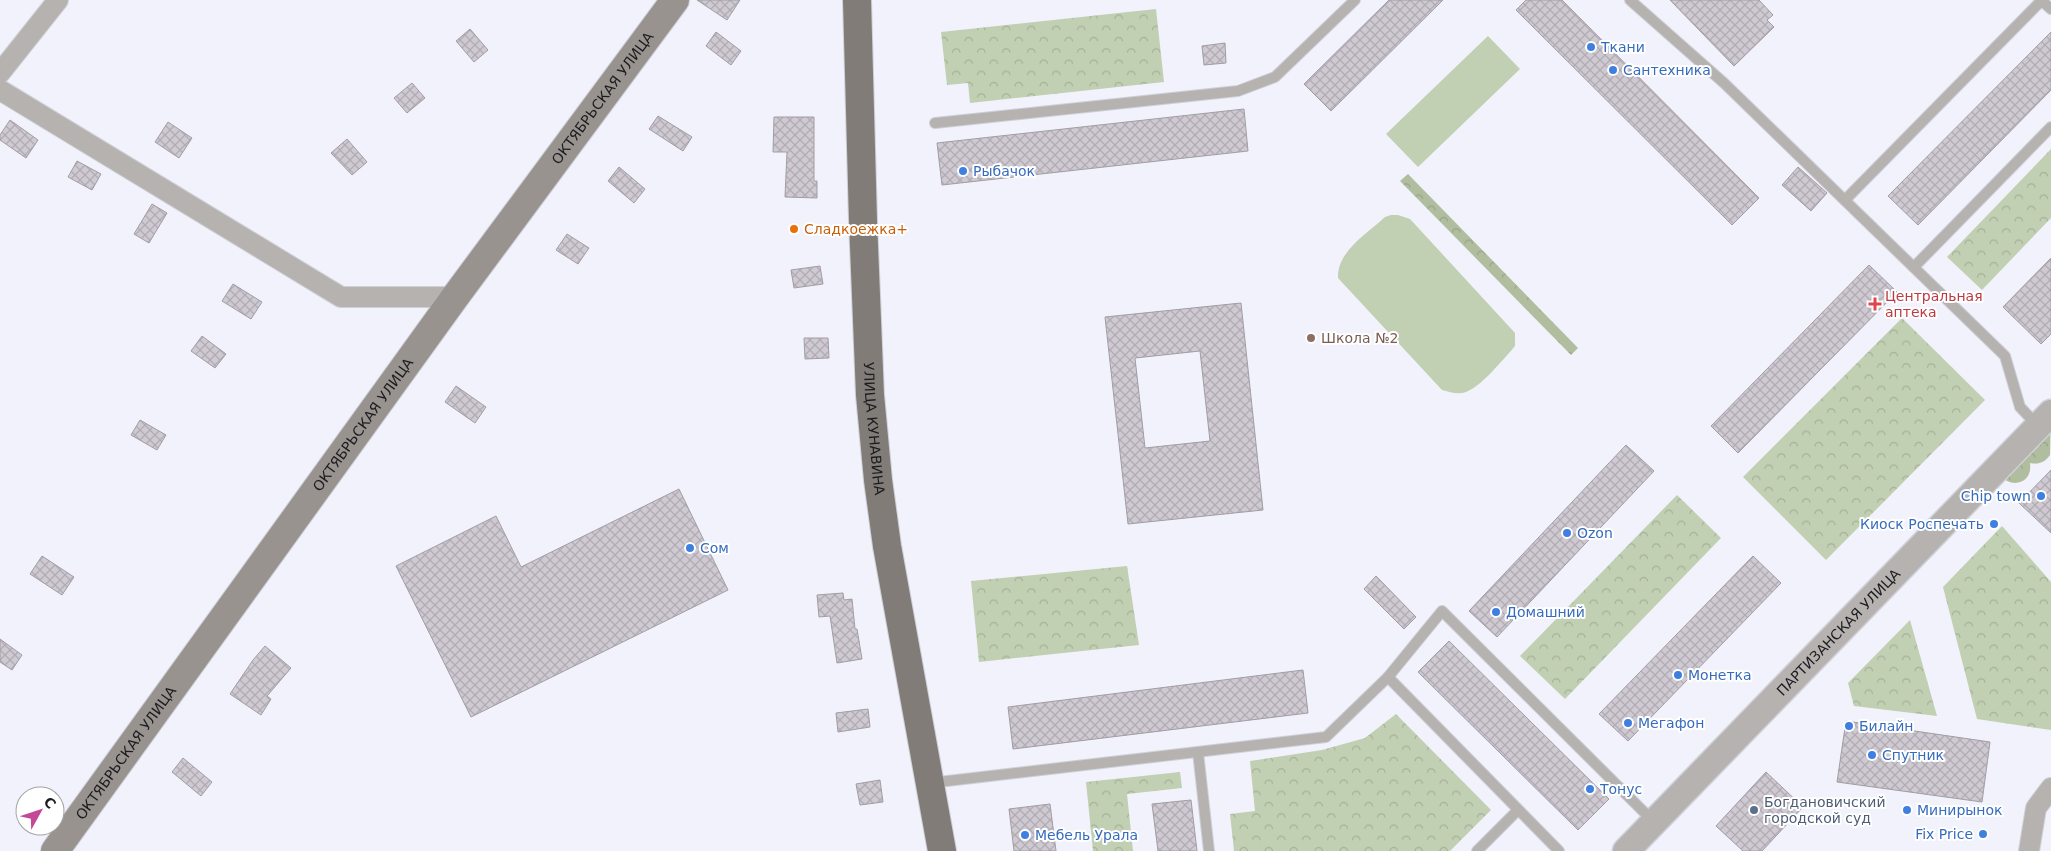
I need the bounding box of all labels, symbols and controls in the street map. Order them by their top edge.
street label: ОКТЯБРЬСКАЯ УЛИЦА [548,28,657,167]
place label: Ткани [1600,39,1645,55]
marker: Ткани [1585,41,1597,53]
place label: Сантехника [1623,62,1711,78]
marker: Сантехника [1607,64,1619,76]
place label: Рыбачок [973,163,1035,179]
marker: Рыбачок [957,165,969,177]
place label: Сладкоежка+ [804,221,908,237]
marker: Сладкоежка+ [788,223,800,235]
place label: Центральная аптека [1885,288,1983,320]
marker: Центральная аптека [1869,298,1881,310]
place label: Школа №2 [1321,330,1398,346]
marker: Школа №2 [1305,332,1317,344]
street label: ОКТЯБРЬСКАЯ УЛИЦА [309,354,417,494]
street label: УЛИЦА КУНАВИНА [861,362,888,496]
place label: Chip town [1961,488,2031,504]
marker: Chip town [2035,490,2047,502]
place label: Киоск Роспечать [1860,516,1984,532]
marker: Киоск Роспечать [1988,518,2000,530]
place label: Ozon [1577,525,1613,541]
marker: Ozon [1561,527,1573,539]
place label: Сом [700,540,729,556]
marker: Сом [684,542,696,554]
street label: ПАРТИЗАНСКАЯ УЛИЦА [1773,565,1904,699]
place label: Домашний [1506,604,1585,620]
marker: Домашний [1490,606,1502,618]
place label: Монетка [1688,667,1752,683]
marker: Монетка [1672,669,1684,681]
street label: ОКТЯБРЬСКАЯ УЛИЦА [72,683,180,823]
place label: Мегафон [1638,715,1704,731]
marker: Мегафон [1622,717,1634,729]
place label: Билайн [1859,718,1913,734]
marker: Билайн [1843,720,1855,732]
place label: Спутник [1882,747,1944,763]
marker: Спутник [1866,749,1878,761]
place label: Тонус [1599,781,1642,797]
marker: Тонус [1584,783,1596,795]
north arrow [15,786,65,836]
text: С [41,794,59,812]
place label: Богдановичский городской суд [1764,794,1885,826]
place label: Минирынок [1917,802,2003,818]
marker: Богдановичский городской суд [1748,804,1760,816]
marker: Минирынок [1901,804,1913,816]
place label: Fix Price [1915,826,1973,842]
place label: Мебель Урала [1035,827,1138,843]
marker: Fix Price [1977,828,1989,840]
marker: Мебель Урала [1019,829,1031,841]

